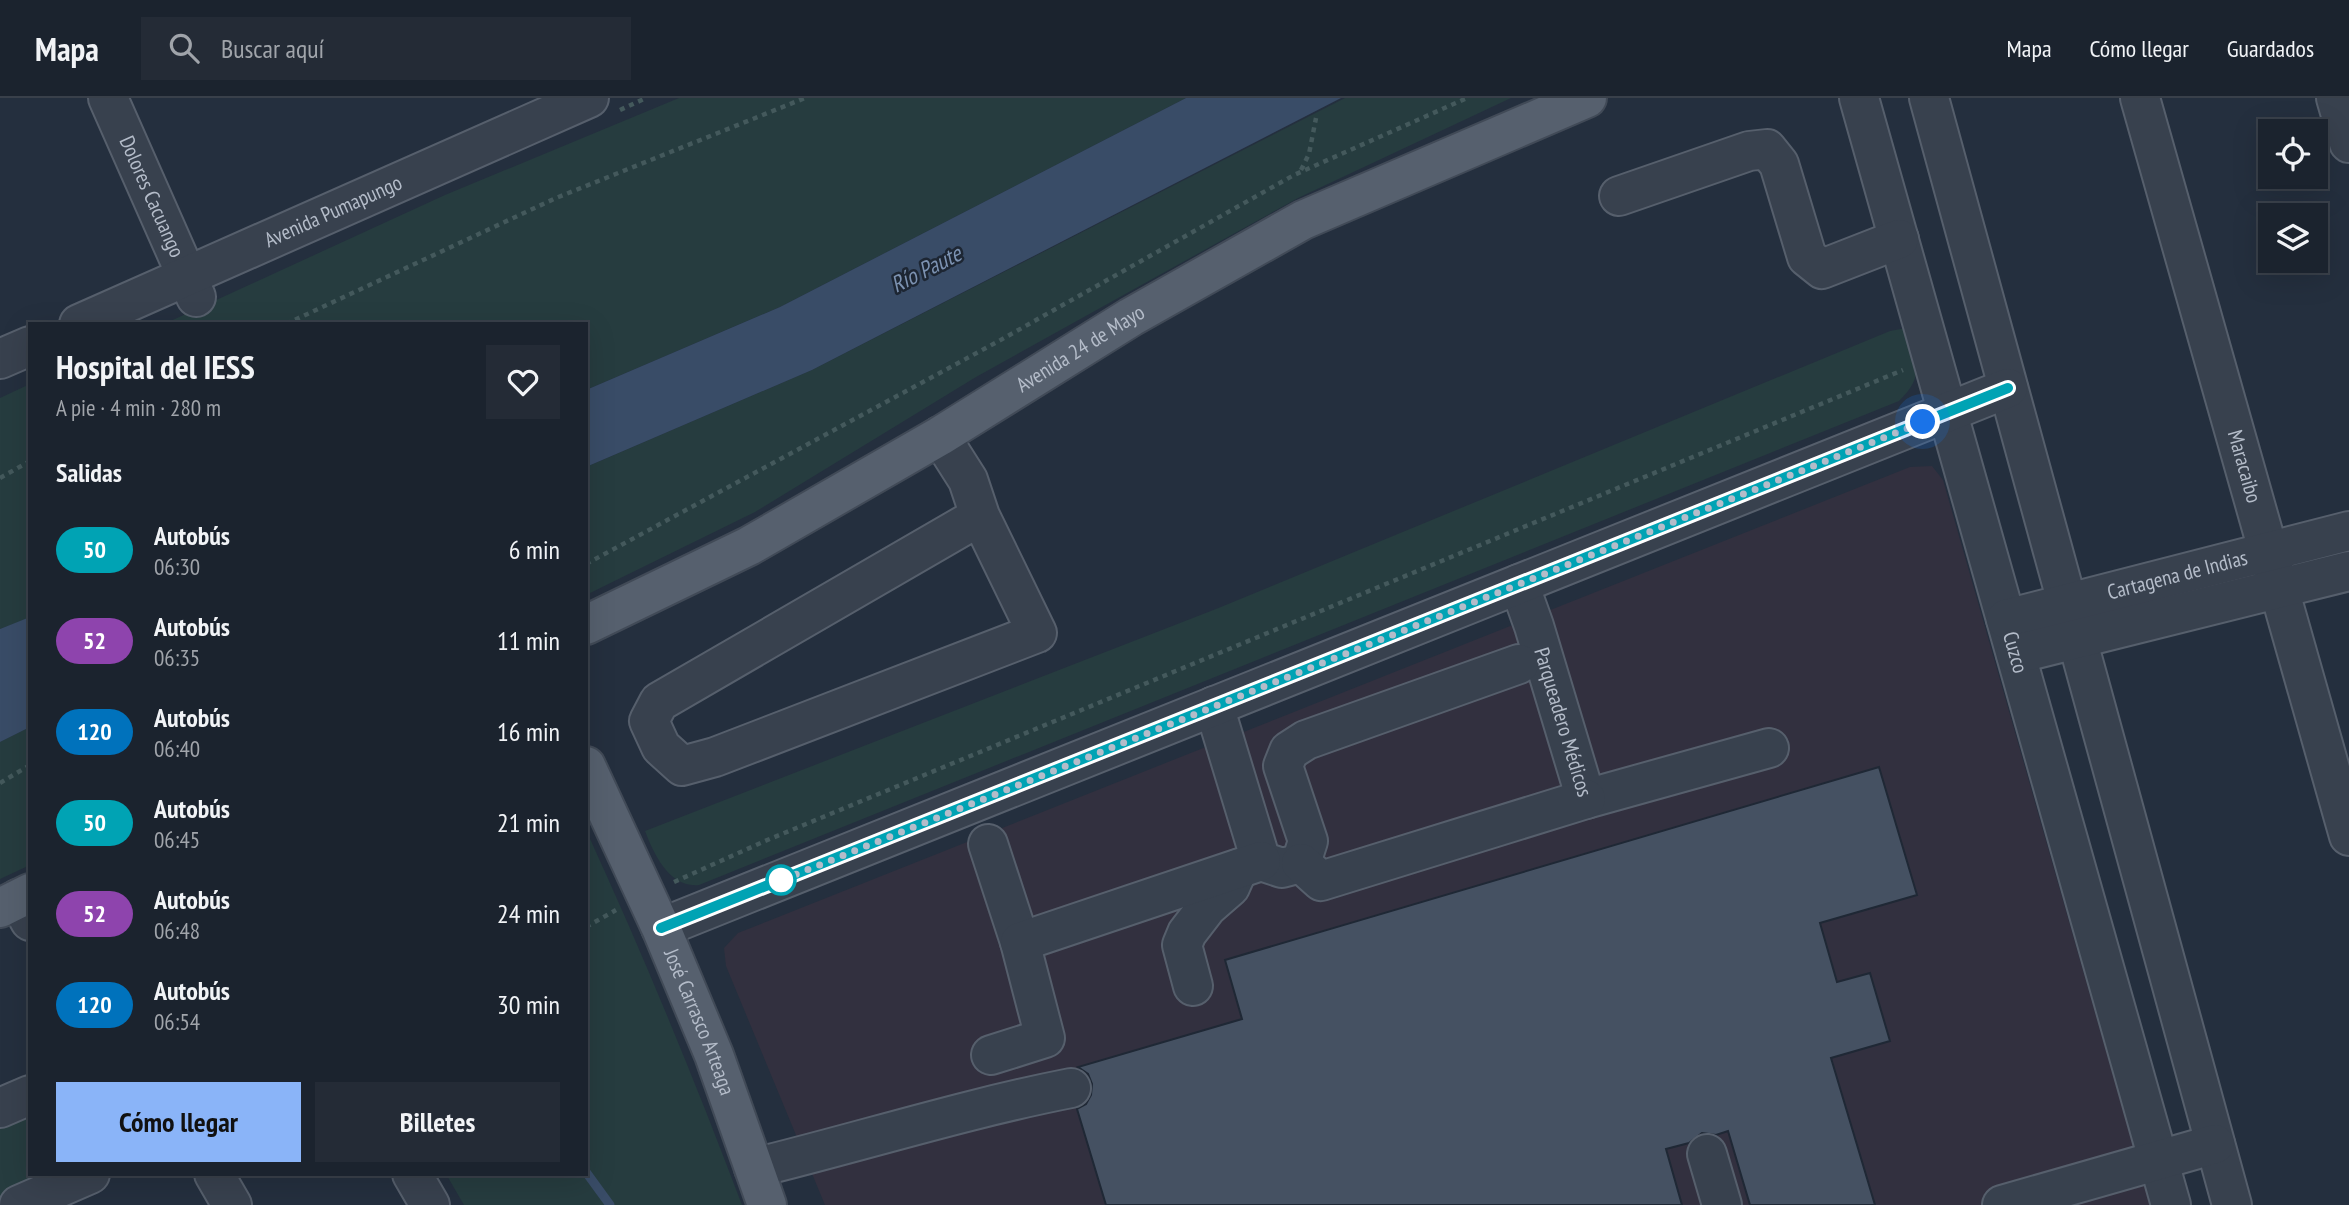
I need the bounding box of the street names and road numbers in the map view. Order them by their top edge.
street label: Dolores Cacuango [113,132,191,262]
street label: Avenida Pumapungo [260,169,406,253]
street label: Avenida 24 de Mayo [1011,298,1149,398]
street label: Maracaibo [2222,427,2268,506]
street label: Cartagena de Indias [2104,544,2250,605]
street label: Cuzco [1997,628,2034,676]
street label: Parqueadero Médicos [1528,644,1599,800]
street label: José Carrasco Arteaga [658,943,741,1099]

